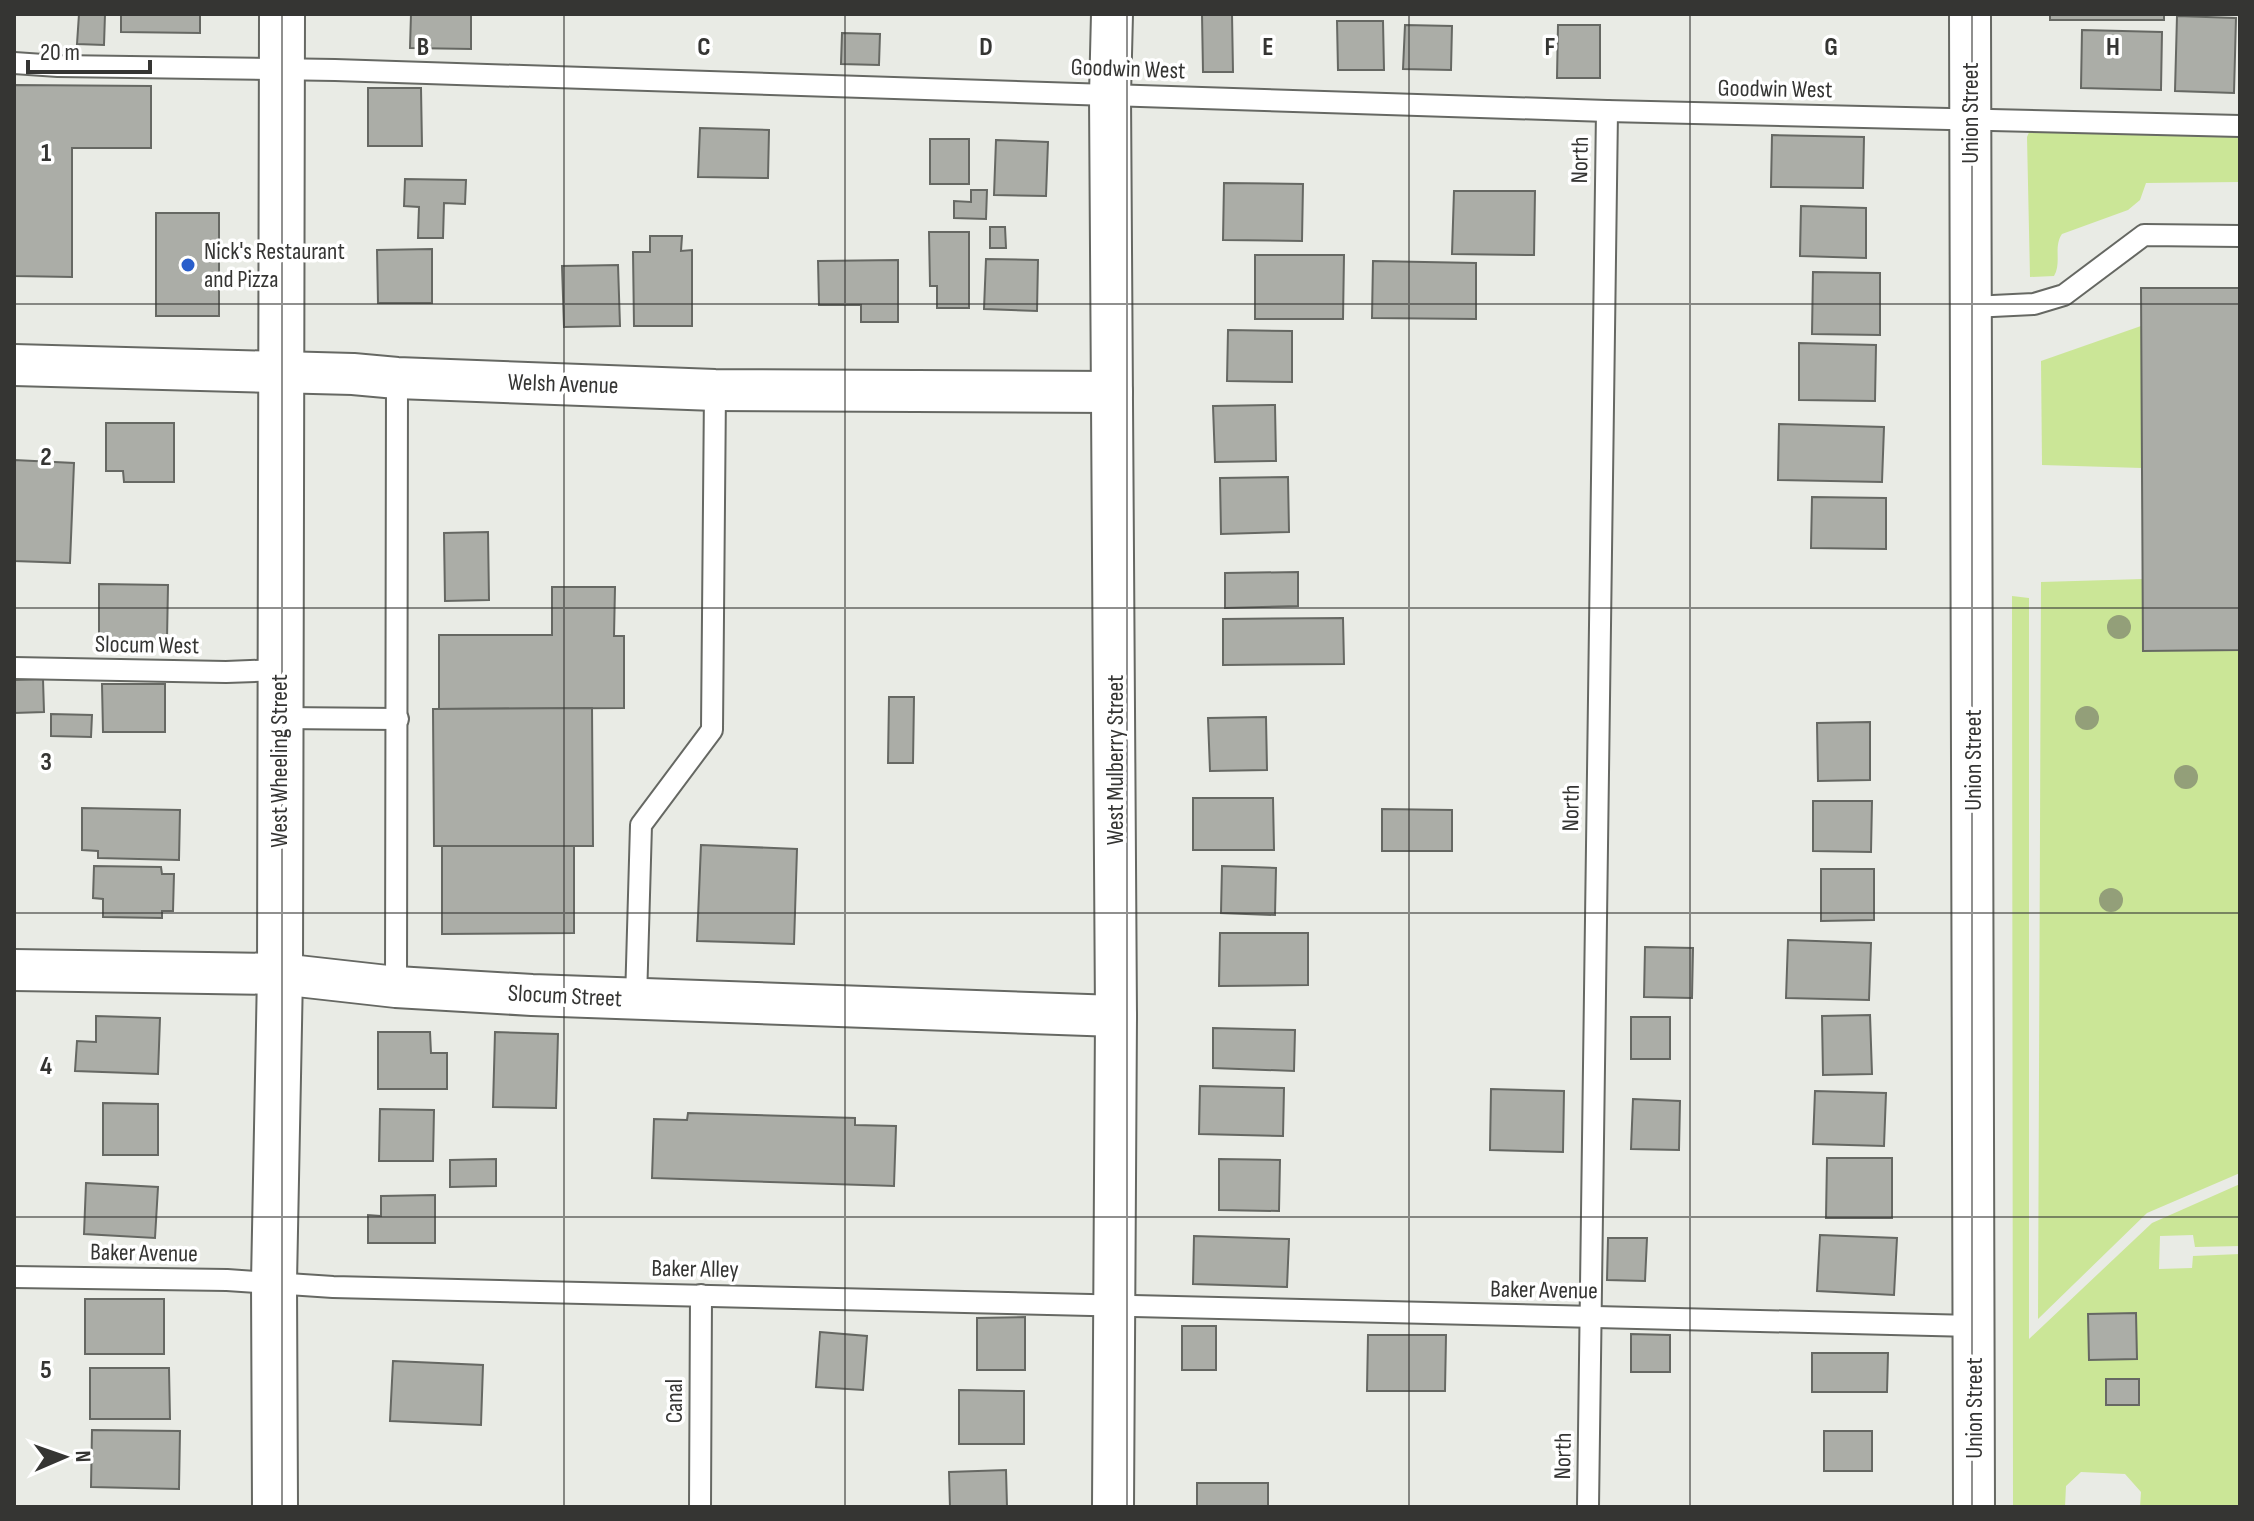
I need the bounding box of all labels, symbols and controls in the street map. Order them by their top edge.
scale bar [28,24,150,74]
text: B [417,32,429,63]
text: C [697,32,711,63]
text: D [979,32,993,63]
text: E [1262,32,1274,63]
text: F [1545,32,1556,63]
text: G [1824,32,1838,63]
text: H [2106,32,2120,63]
text: 20 m [40,38,80,67]
street label: Goodwin West [1070,53,1186,85]
street label: Union Street [1956,62,1985,164]
street label: Goodwin West [1717,74,1833,104]
street label: North [1565,136,1595,184]
text: 1 [41,138,51,169]
place label: Nick's Restaurant and Pizza [204,237,345,294]
marker: Nick's Restaurant and Pizza [179,256,197,274]
street label: Welsh Avenue [507,368,619,400]
text: 2 [40,442,52,473]
street label: Slocum West [95,630,199,660]
street label: West Wheeling Street [265,674,294,848]
street label: West Mulberry Street [1101,675,1130,845]
street label: Union Street [1959,709,1988,811]
text: 3 [40,747,52,778]
street label: North [1556,784,1586,832]
street label: Slocum Street [507,979,623,1013]
text: 4 [40,1051,52,1082]
street label: Baker Avenue [90,1238,198,1268]
street label: Baker Alley [651,1254,739,1284]
street label: Baker Avenue [1490,1275,1598,1305]
text: 5 [40,1355,52,1386]
street label: Union Street [1960,1357,1989,1459]
street label: Canal [660,1379,689,1423]
north arrow [24,1417,104,1497]
street label: North [1548,1432,1578,1480]
text: N [69,1450,96,1463]

